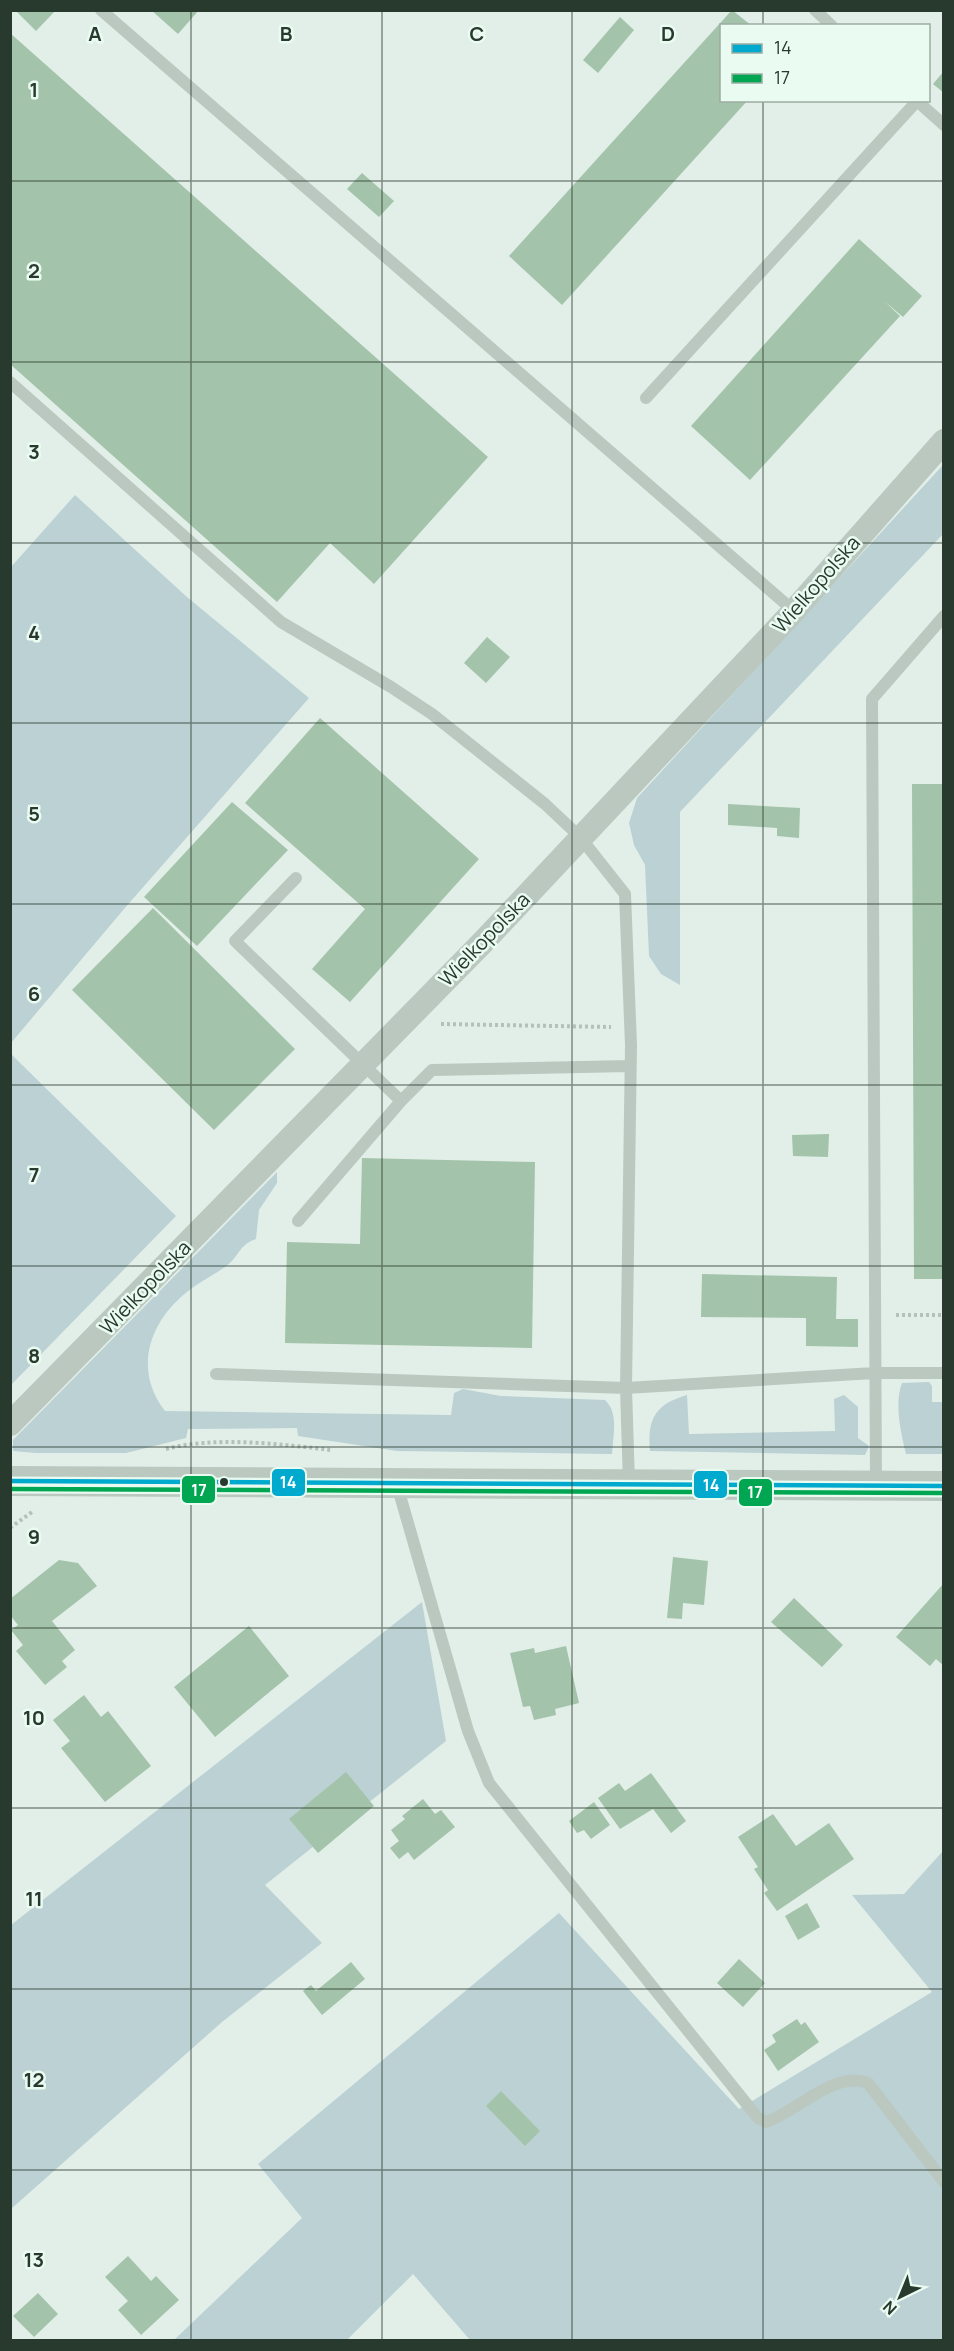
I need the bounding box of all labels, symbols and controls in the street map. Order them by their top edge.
text: A [88,20,102,47]
text: B [280,20,293,47]
text: C [470,20,484,47]
text: D [661,20,675,47]
legend [720,24,930,102]
text: 14 [774,35,792,59]
text: 17 [774,65,790,89]
text: 1 [30,76,38,103]
text: 2 [28,257,40,284]
text: 3 [28,438,40,465]
street label: Wielkopolska [766,530,866,638]
text: 4 [28,619,40,646]
text: 5 [28,800,40,827]
street label: Wielkopolska [432,886,536,992]
text: 6 [28,980,40,1007]
text: 7 [29,1161,39,1188]
street label: Wielkopolska [93,1234,197,1340]
text: 8 [28,1342,40,1369]
line badge: 14 [271,1468,306,1497]
line badge: 14 [693,1470,728,1499]
text: 14 [280,1471,296,1493]
text: 14 [703,1474,719,1496]
line badge: 17 [181,1475,216,1504]
unlabelled marker [218,1476,230,1488]
line badge: 17 [738,1478,773,1507]
text: 17 [191,1479,207,1501]
text: 17 [747,1481,763,1503]
text: 9 [28,1523,40,1550]
text: 10 [23,1704,45,1731]
text: 11 [25,1885,43,1912]
text: 12 [24,2066,44,2093]
text: 13 [24,2246,44,2273]
north arrow [870,2267,930,2327]
text: N [878,2296,901,2320]

